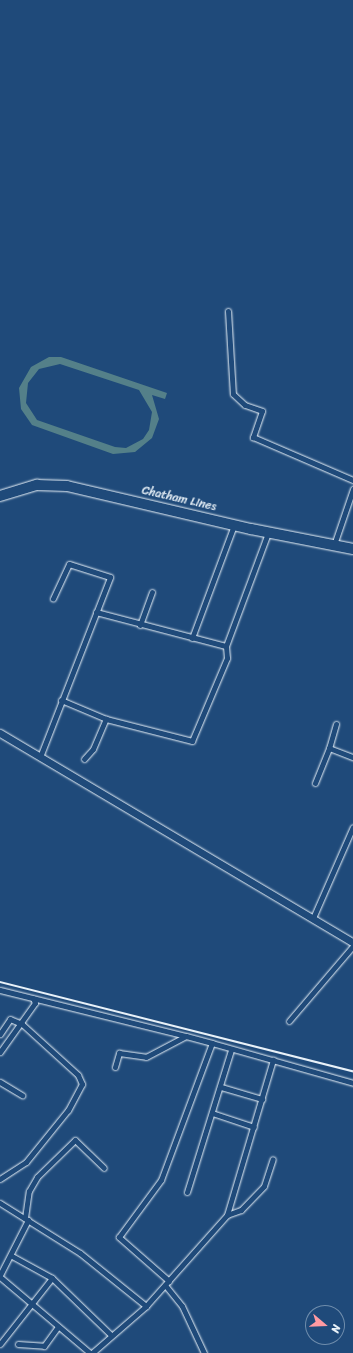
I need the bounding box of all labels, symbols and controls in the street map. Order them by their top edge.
street label: Chatham Lines [140,483,218,515]
north arrow [305,1305,345,1345]
text: N [326,1322,346,1335]

